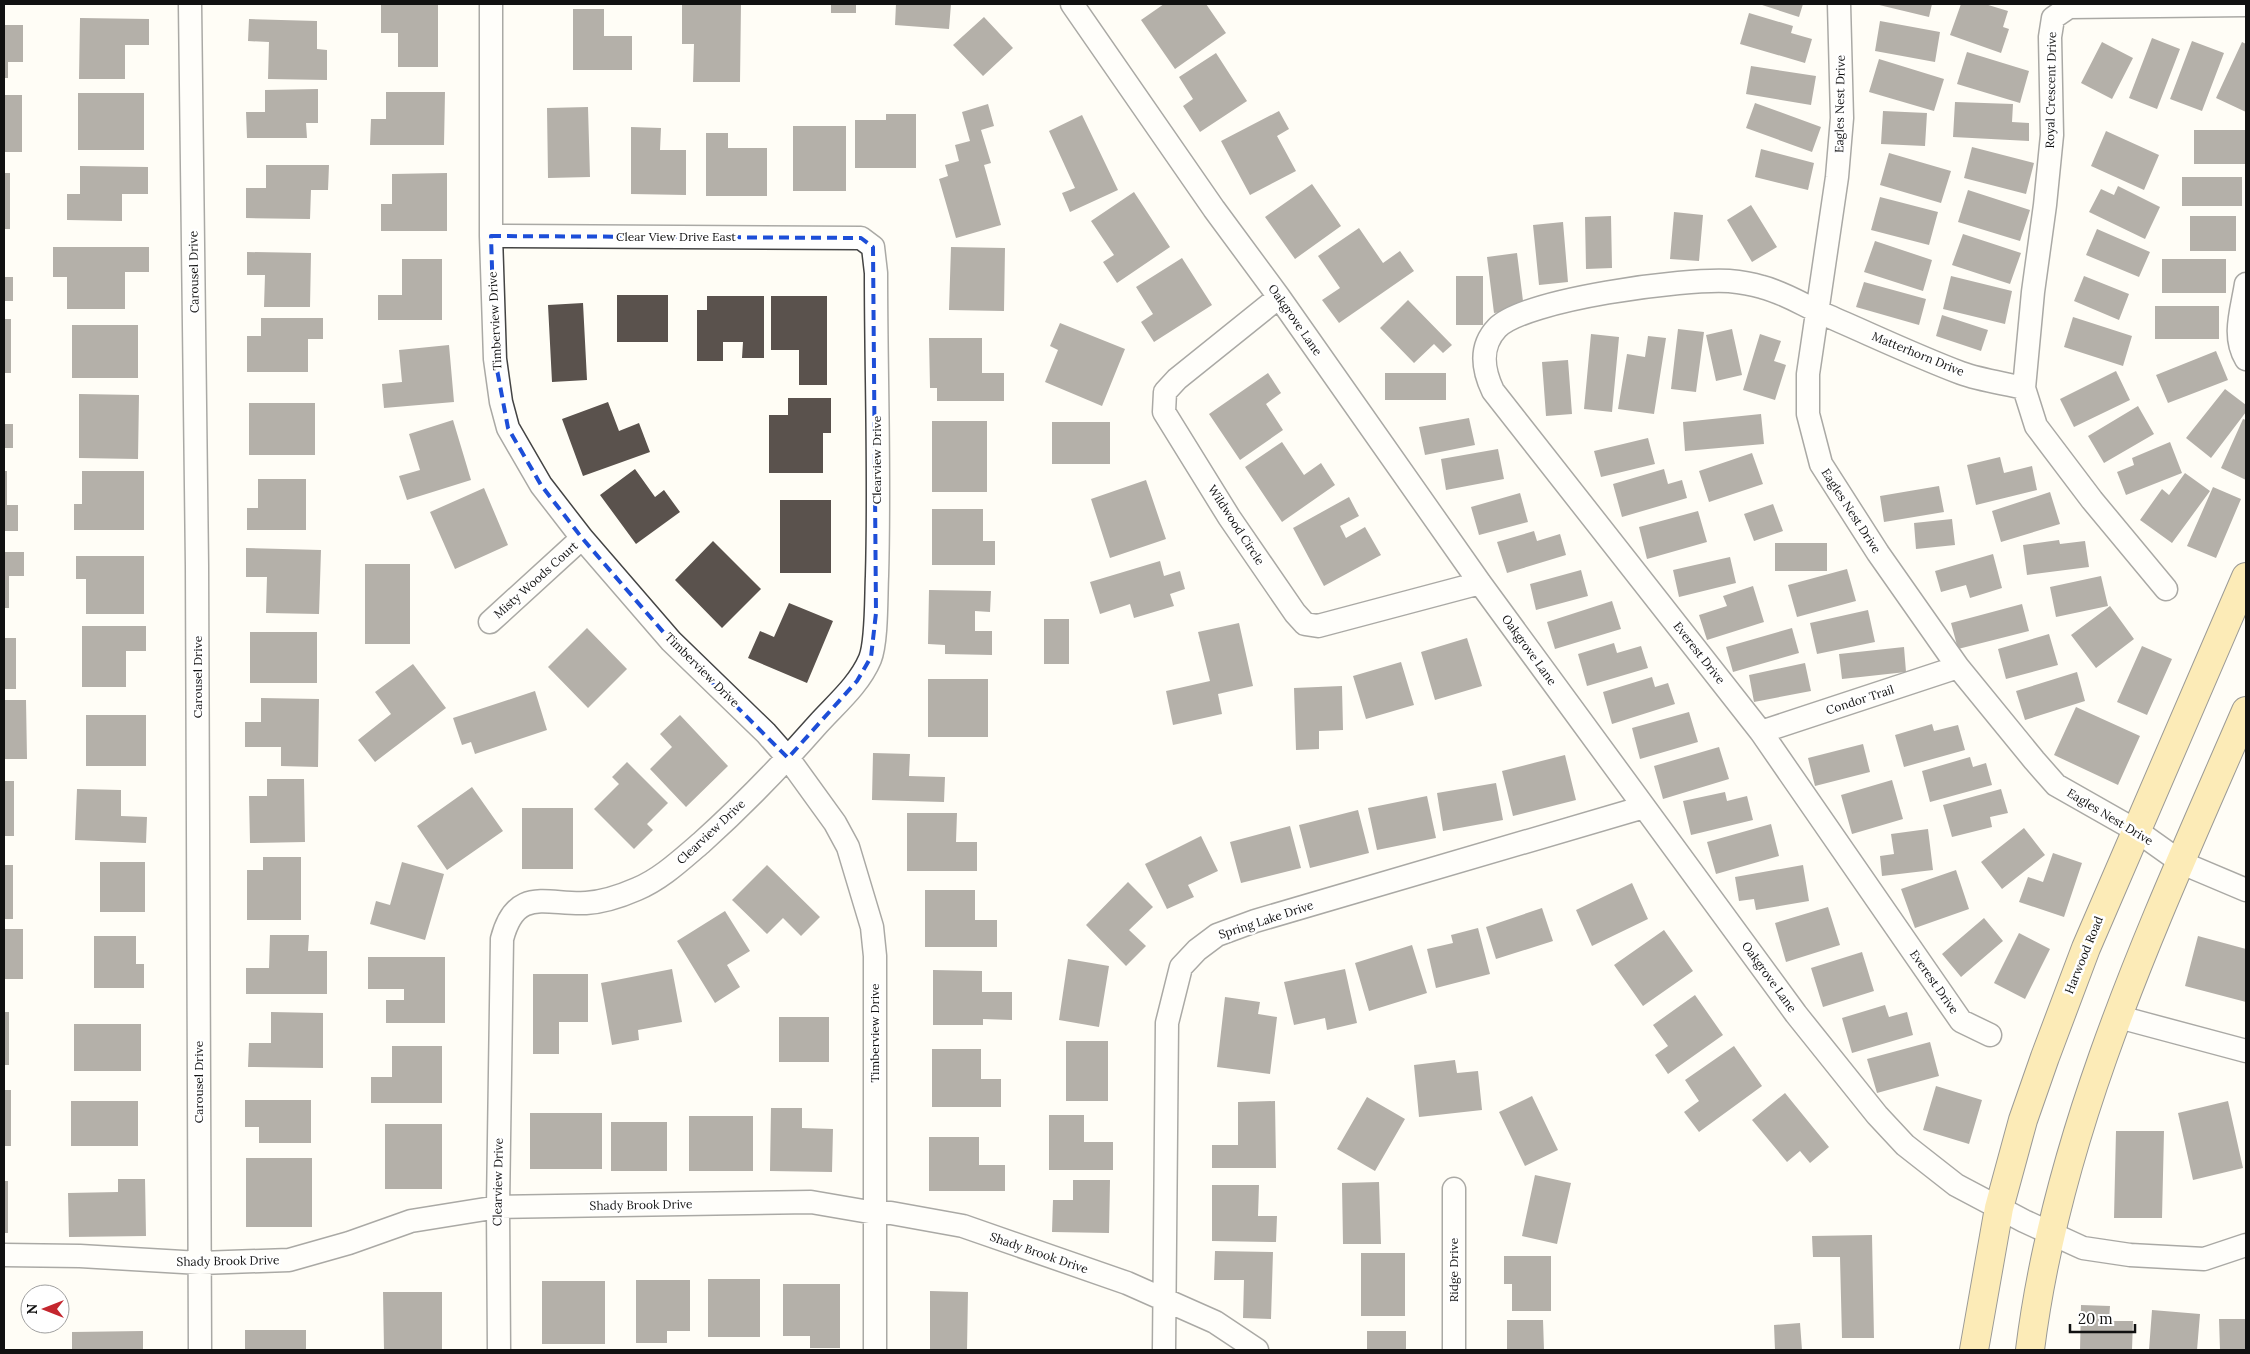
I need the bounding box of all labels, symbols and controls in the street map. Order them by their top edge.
street label: Royal Crescent Drive [2042,31,2059,148]
street label: Eagles Nest Drive [1831,54,1848,153]
street label: Clear View Drive East [616,229,736,244]
street label: Carousel Drive [185,230,202,313]
street label: Timberview Drive [484,271,505,371]
street label: Oakgrove Lane [1265,281,1326,359]
street label: Matterhorn Drive [1870,328,1967,379]
street label: Clearview Drive [869,415,884,504]
street label: Eagles Nest Drive [1818,466,1885,556]
street label: Wildwood Circle [1205,482,1268,568]
street label: Misty Woods Court [491,538,581,621]
street label: Oakgrove Lane [1499,611,1560,688]
street label: Everest Drive [1670,619,1729,687]
street label: Timberview Drive [662,629,743,710]
street label: Carousel Drive [190,635,205,718]
street label: Condor Trail [1824,681,1896,718]
street label: Eagles Nest Drive [2064,785,2157,848]
street label: Clearview Drive [673,796,748,867]
street label: Spring Lake Drive [1216,897,1316,942]
street label: Harwood Road [2061,914,2106,996]
street label: Oakgrove Lane [1739,938,1800,1015]
street label: Everest Drive [1907,947,1962,1017]
street label: Timberview Drive [867,983,882,1083]
street label: Carousel Drive [191,1040,206,1123]
street label: Clearview Drive [489,1137,506,1226]
street label: Shady Brook Drive [589,1196,693,1213]
street label: Shady Brook Drive [988,1229,1091,1277]
street label: Ridge Drive [1446,1237,1461,1302]
street label: Shady Brook Drive [176,1252,280,1269]
north arrow [20,1284,70,1334]
scale bar [2070,1302,2135,1334]
text: N [23,1303,41,1314]
text: 20 m [2078,1309,2113,1328]

